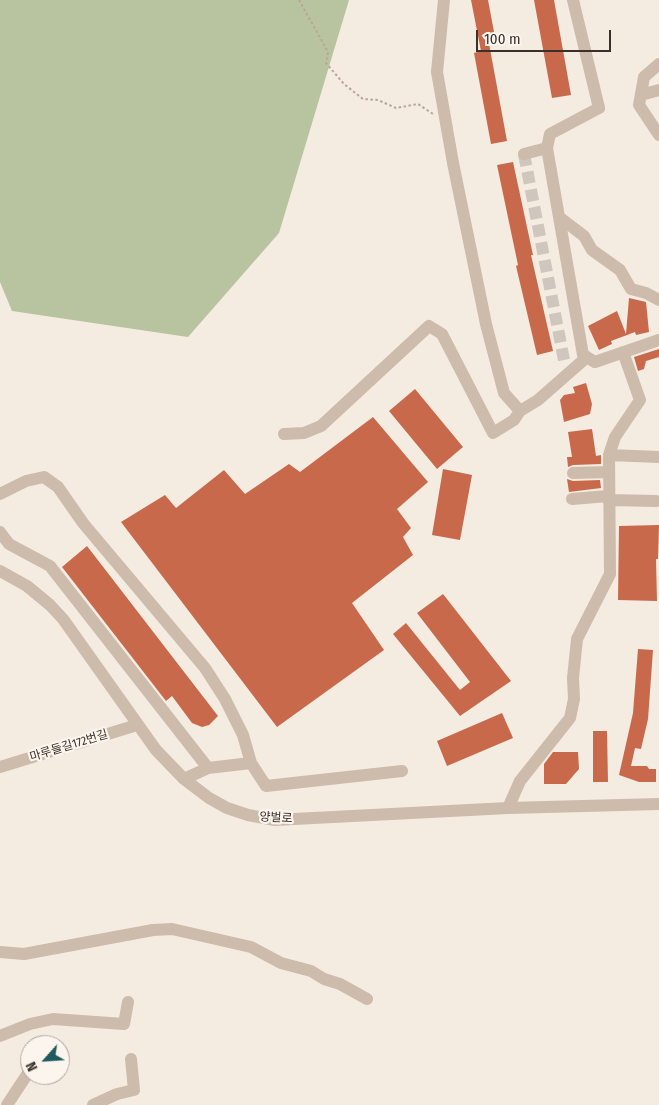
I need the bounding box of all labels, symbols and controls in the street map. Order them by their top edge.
scale bar [479,20,614,52]
text: 100 m [484,30,521,48]
street label: 마루들길172번길 [28,727,110,765]
street label: 양벌로 [259,810,293,826]
north arrow [20,1035,70,1085]
text: N [22,1059,41,1074]

